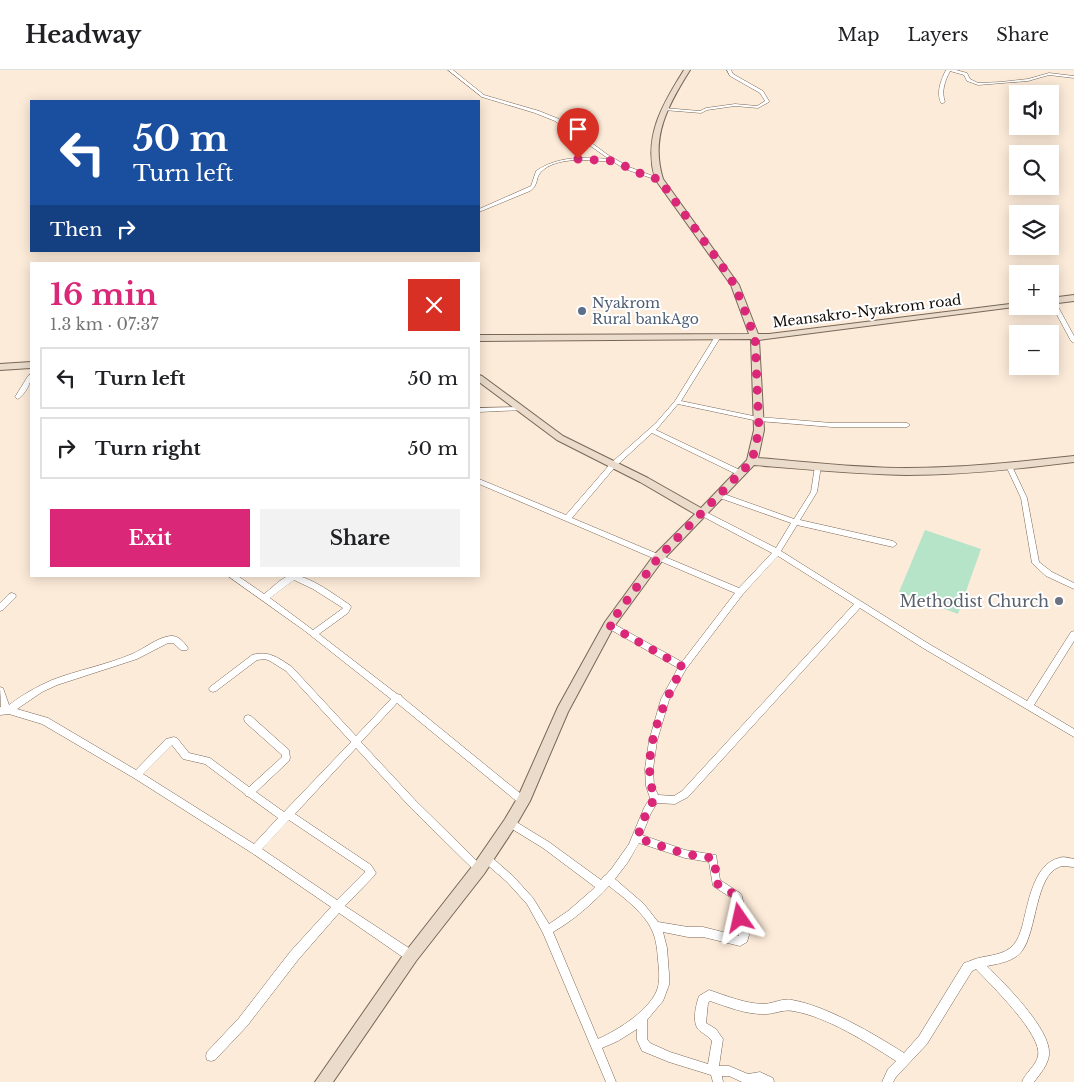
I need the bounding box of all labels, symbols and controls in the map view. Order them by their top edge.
text: Headway [25,20,141,49]
text: Map [838,24,879,46]
text: Layers [907,24,968,46]
text: Share [996,24,1049,46]
map controls [1009,85,1059,375]
button: sound [1009,85,1059,135]
pin [557,108,599,159]
icon: arrive [564,115,592,143]
text: 50 m [133,117,228,160]
icon: left [50,120,115,185]
button: search [1009,145,1059,195]
text: Turn left [133,160,233,187]
button: layers [1009,205,1059,255]
icon: right [112,215,140,243]
text: Then [50,218,102,241]
button: + [1009,265,1059,315]
text: 16 min [50,276,157,313]
button: close [408,279,460,331]
street label: Meansakro-Nyakrom road [772,290,963,332]
place label: Nyakrom Rural bankAgo [592,294,699,328]
marker: Nyakrom Rural bankAgo [576,305,588,317]
text: 1.3 km · 07:37 [50,314,159,334]
button: − [1009,325,1059,375]
icon: left [52,364,80,392]
text: Turn left [95,367,186,390]
text: 50 m [408,367,458,390]
icon: right [52,434,80,462]
text: Turn right [95,437,201,460]
text: 50 m [408,437,458,460]
button: Exit [50,509,250,567]
button: Share [260,509,460,567]
place label: Methodist Church [900,591,1049,611]
marker: Methodist Church [1053,595,1065,607]
position arrow [713,891,765,943]

